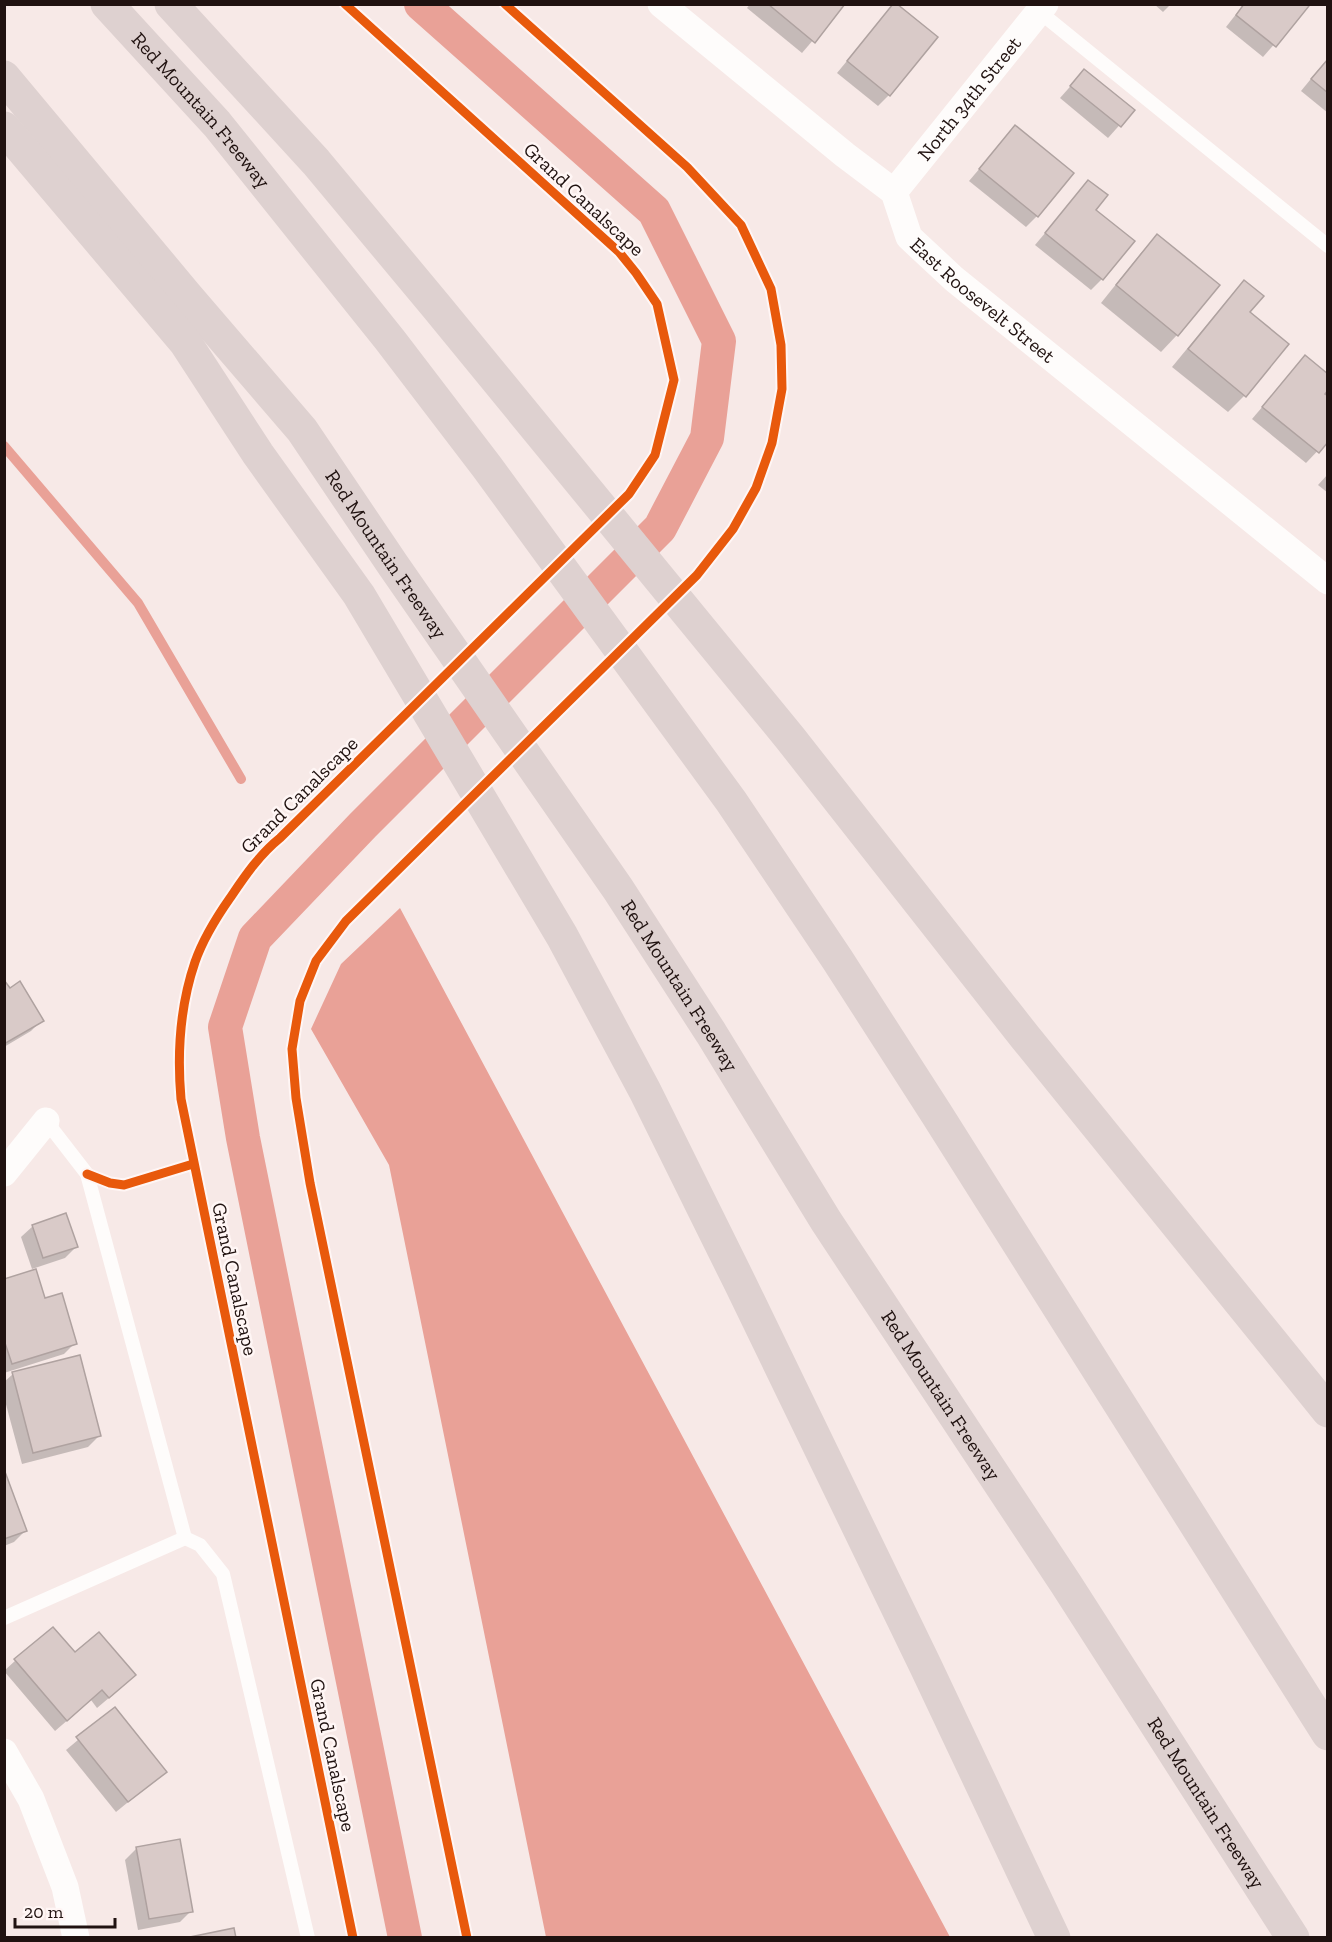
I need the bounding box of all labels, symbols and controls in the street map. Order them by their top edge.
street label: Red Mountain Freeway [127,27,276,194]
street label: North 34th Street [912,31,1027,165]
street label: Grand Canalscape [519,137,649,261]
street label: East Roosevelt Street [905,232,1060,368]
street label: Red Mountain Freeway [320,465,453,644]
street label: Grand Canalscape [235,731,363,859]
street label: Red Mountain Freeway [616,895,744,1076]
street label: Grand Canalscape [207,1200,263,1358]
street label: Red Mountain Freeway [876,1306,1007,1486]
street label: Grand Canalscape [305,1676,361,1834]
street label: Red Mountain Freeway [1142,1712,1270,1894]
scale bar [15,1891,116,1929]
text: 20 m [24,1901,64,1923]

